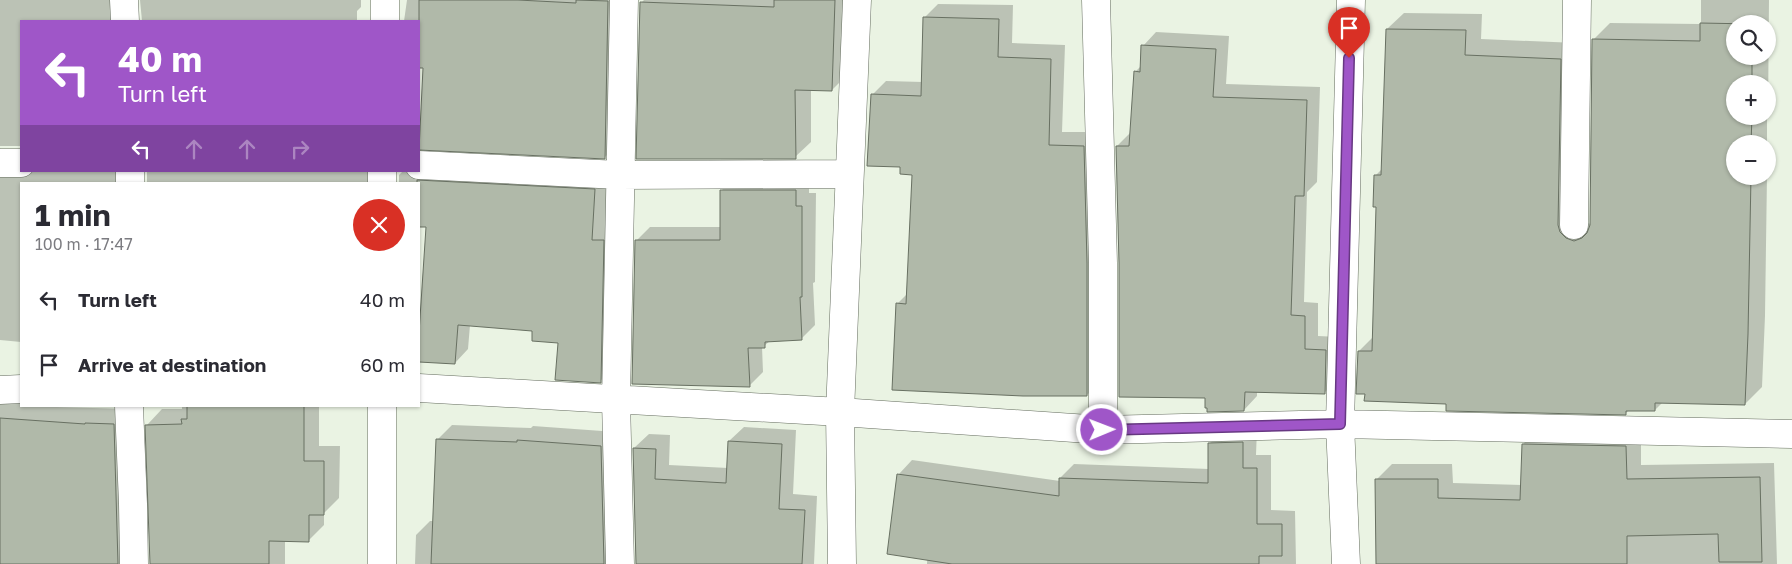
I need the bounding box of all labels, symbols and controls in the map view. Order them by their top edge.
pin [1328,7,1370,58]
icon: arrive [1335,14,1363,42]
map controls [1726,15,1776,185]
button: search [1726,15,1776,65]
text: 40 m [118,38,202,80]
icon: left [35,40,100,105]
button: + [1726,75,1776,125]
text: Turn left [118,80,207,107]
icon: left [127,135,155,163]
icon: ahead [180,135,208,163]
icon: ahead [233,135,261,163]
icon: right [286,135,314,163]
button: − [1726,135,1776,185]
text: 1 min [35,197,111,233]
button: close [353,199,405,251]
text: 100 m · 17:47 [35,234,133,254]
icon: left [35,286,63,314]
text: Turn left [78,288,157,311]
text: 40 m [360,288,405,311]
icon: arrive [35,351,63,379]
text: Arrive at destination [78,353,266,376]
text: 60 m [360,353,405,376]
position arrow [1075,403,1127,455]

